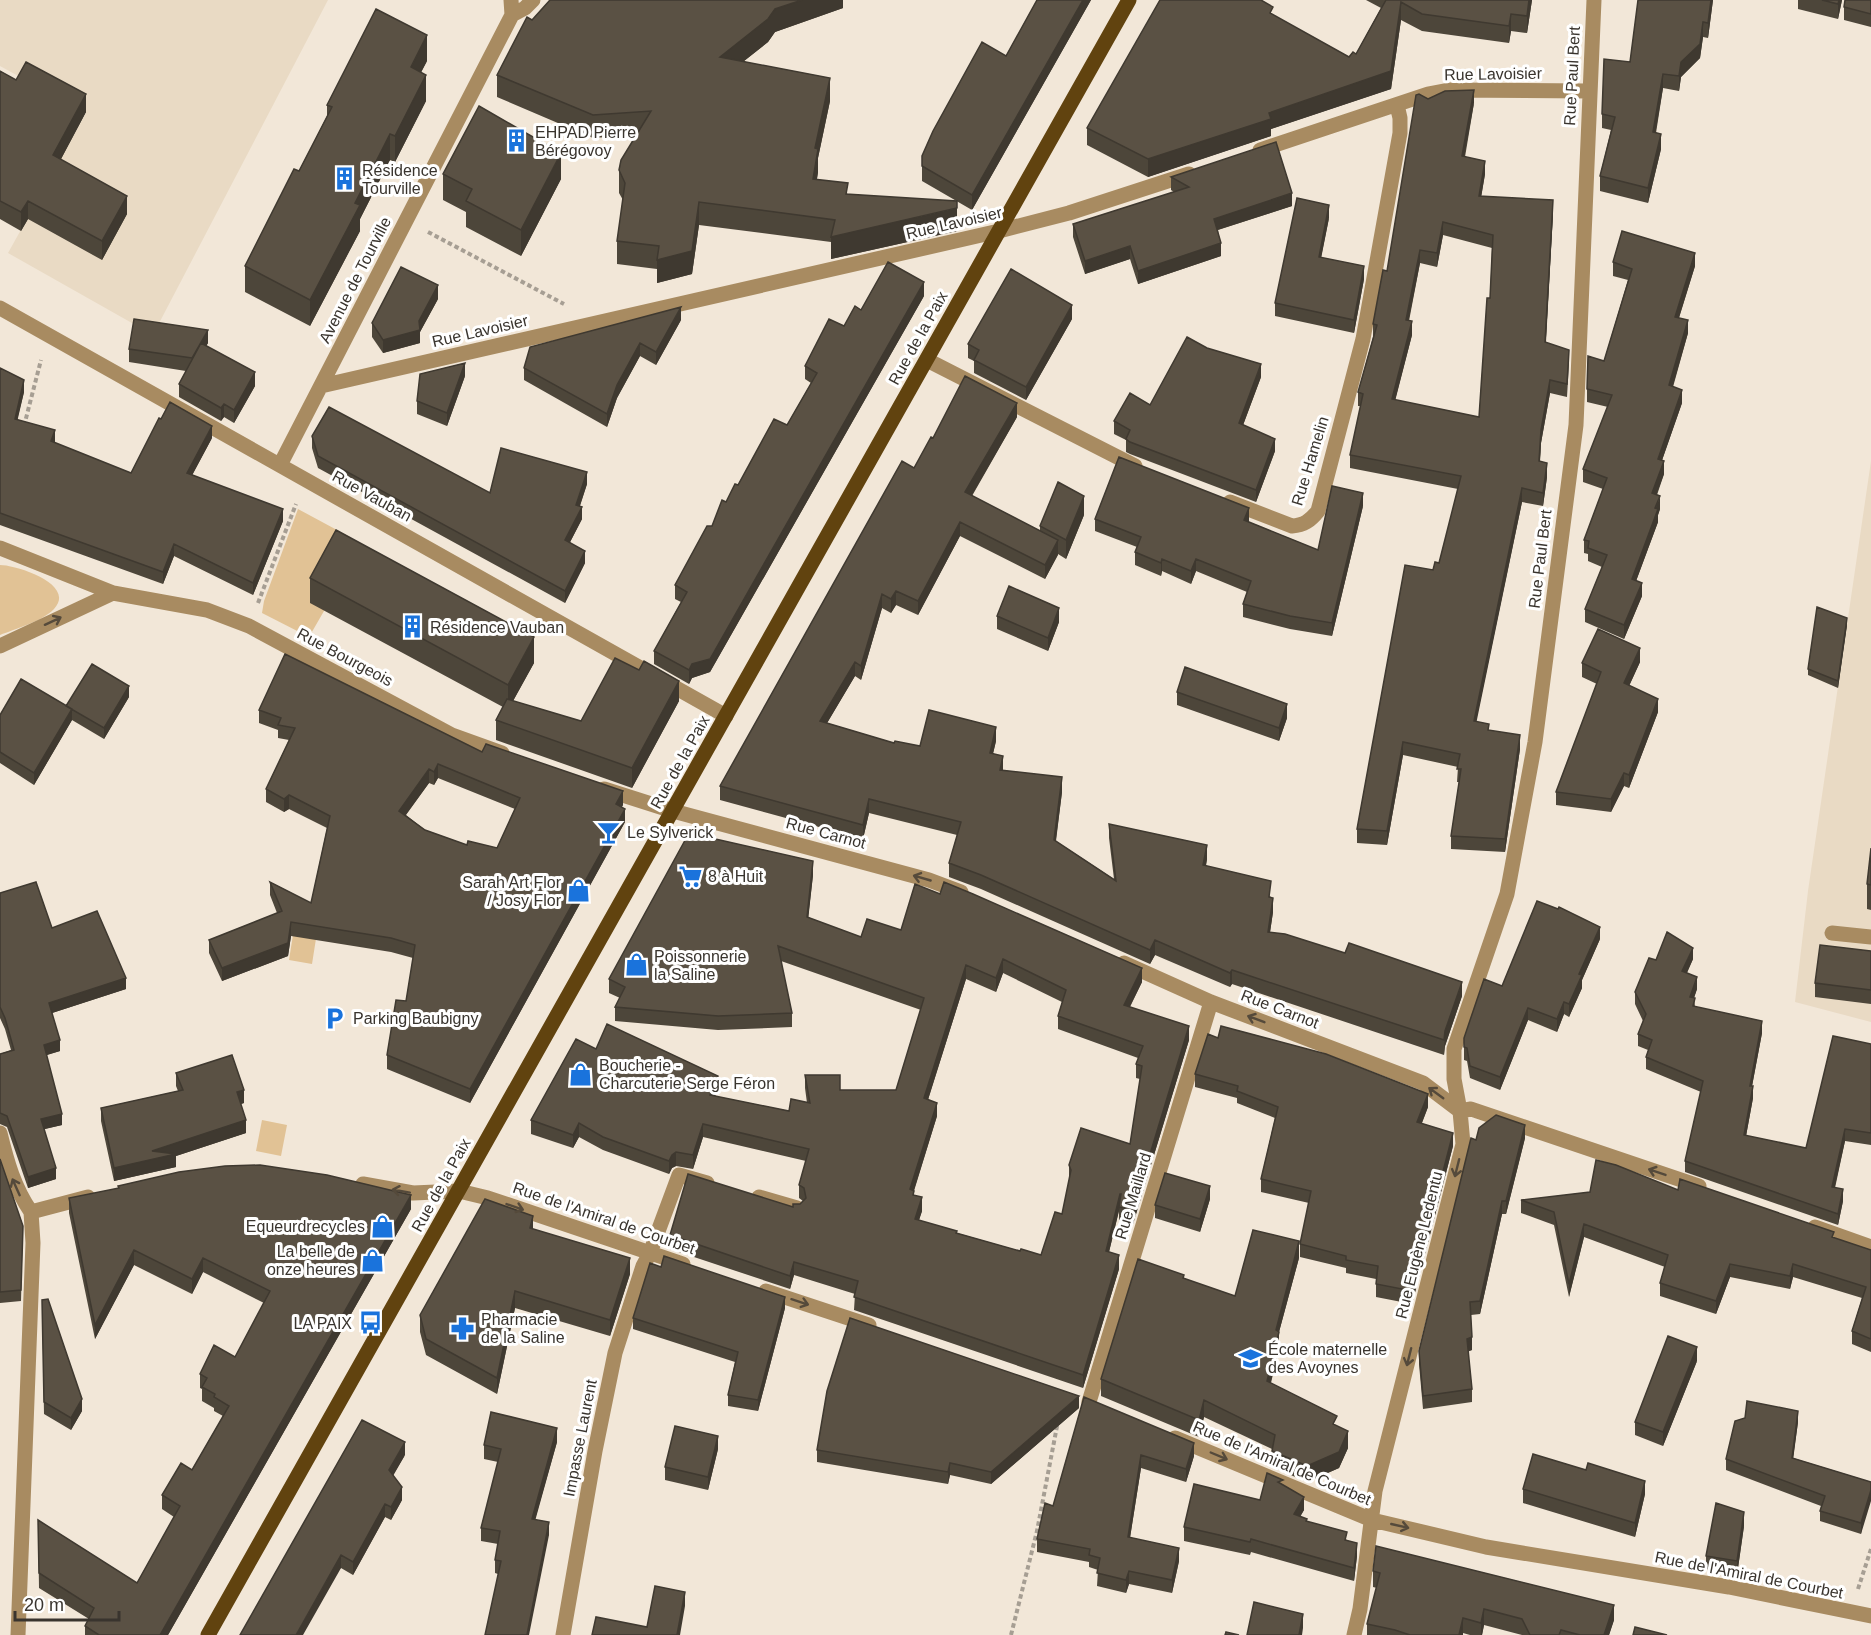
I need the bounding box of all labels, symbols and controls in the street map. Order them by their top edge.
street label: Rue Paul Bert [1561,25,1583,126]
street label: Rue Lavoisier [1444,65,1543,83]
place label: EHPAD Pierre Bérégovoy [535,124,636,159]
building icon: EHPAD Pierre Bérégovoy [504,128,530,154]
place label: Résidence Tourville [362,162,438,197]
building icon: Résidence Tourville [331,166,357,192]
street label: Rue Lavoisier [904,204,1004,242]
street label: Avenue de Tourville [316,214,394,346]
street label: Rue de la Paix [885,288,951,388]
street label: Rue Lavoisier [430,312,530,350]
street label: Rue Hamelin [1288,414,1332,508]
street label: Rue Vauban [329,467,415,525]
street label: Rue Paul Bert [1525,508,1555,609]
building icon: Résidence Vauban [399,614,425,640]
one-way arrow [44,615,62,626]
place label: Résidence Vauban [430,619,564,636]
street label: Rue Bourgeois [294,625,396,689]
street label: Rue de la Paix [647,712,713,812]
street label: Rue Carnot [784,814,868,852]
bar icon: Le Sylverick [596,819,622,845]
place label: Le Sylverick [627,824,714,841]
supermarket icon: 8 à Huit [677,863,703,889]
place label: 8 à Huit [708,868,764,885]
one-way arrow [913,872,932,883]
place label: Sarah Art Flor / Josy Flor [462,874,562,909]
shop icon: Sarah Art Flor / Josy Flor [566,878,592,904]
place label: Poissonnerie la Saline [654,948,747,983]
shop icon: Poissonnerie la Saline [623,952,649,978]
street label: Rue Carnot [1239,986,1322,1032]
parking icon: Parking Baubigny [322,1005,348,1031]
place label: Parking Baubigny [353,1010,478,1027]
one-way arrow [1248,1013,1266,1024]
place label: Boucherie - Charcuterie Serge Féron [599,1057,775,1092]
shop icon: Boucherie - Charcuterie Serge Féron [568,1061,594,1087]
one-way arrow [1429,1087,1445,1099]
street label: Rue de la Paix [408,1135,474,1235]
street label: Rue Maillard [1112,1151,1154,1241]
one-way arrow [1451,1158,1463,1177]
one-way arrow [1648,1165,1667,1176]
street label: Rue Eugène Ledentu [1392,1170,1446,1320]
one-way arrow [10,1178,21,1196]
street label: Rue de l'Amiral de Courbet [511,1179,698,1257]
one-way arrow [391,1185,411,1196]
one-way arrow [505,1203,524,1214]
shop icon: Equeurdrecycles [370,1213,396,1239]
place label: Equeurdrecycles [246,1218,365,1235]
place label: La belle de onze heures [267,1243,355,1278]
shop icon: La belle de onze heures [360,1247,386,1273]
one-way arrow [790,1298,808,1309]
bus stop icon: LA PAIX [357,1310,383,1336]
place label: Pharmacie de la Saline [481,1311,565,1346]
place label: LA PAIX [294,1315,352,1332]
pharmacy icon: Pharmacie de la Saline [450,1315,476,1341]
place label: École maternelle des Avoynes [1268,1340,1387,1376]
school or university icon: École maternelle des Avoynes [1237,1345,1263,1371]
one-way arrow [1403,1347,1414,1366]
street label: Impasse Laurent [560,1377,600,1498]
street label: Rue de l'Amiral de Courbet [1190,1418,1374,1508]
one-way arrow [1209,1451,1228,1462]
one-way arrow [1391,1521,1410,1533]
street label: Rue de l'Amiral de Courbet [1653,1548,1845,1602]
scale bar [15,1584,118,1622]
text: 20 m [24,1595,64,1615]

